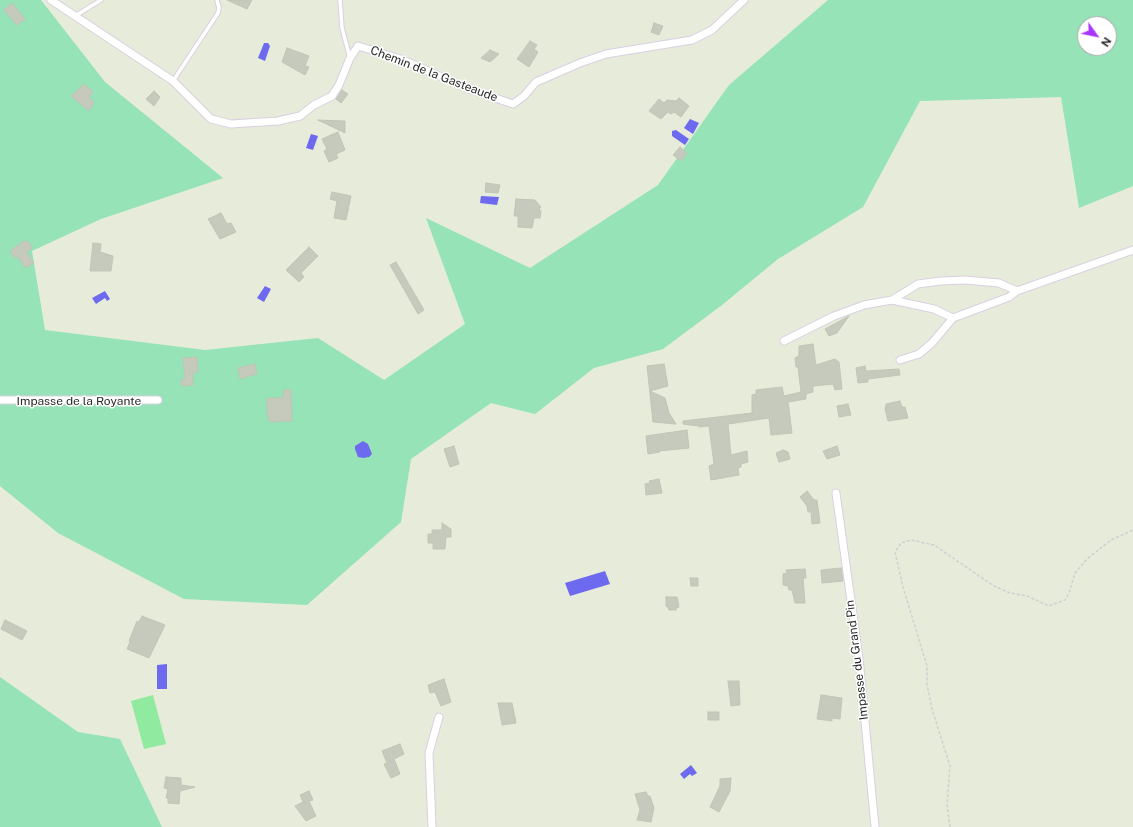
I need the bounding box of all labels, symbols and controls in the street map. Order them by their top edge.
north arrow [1077,16,1117,56]
text: N [1099,35,1114,49]
street label: Chemin de la Gasteaude [368,43,500,105]
street label: Impasse de la Royante [17,394,141,408]
street label: Impasse du Grand Pin [842,599,872,721]

